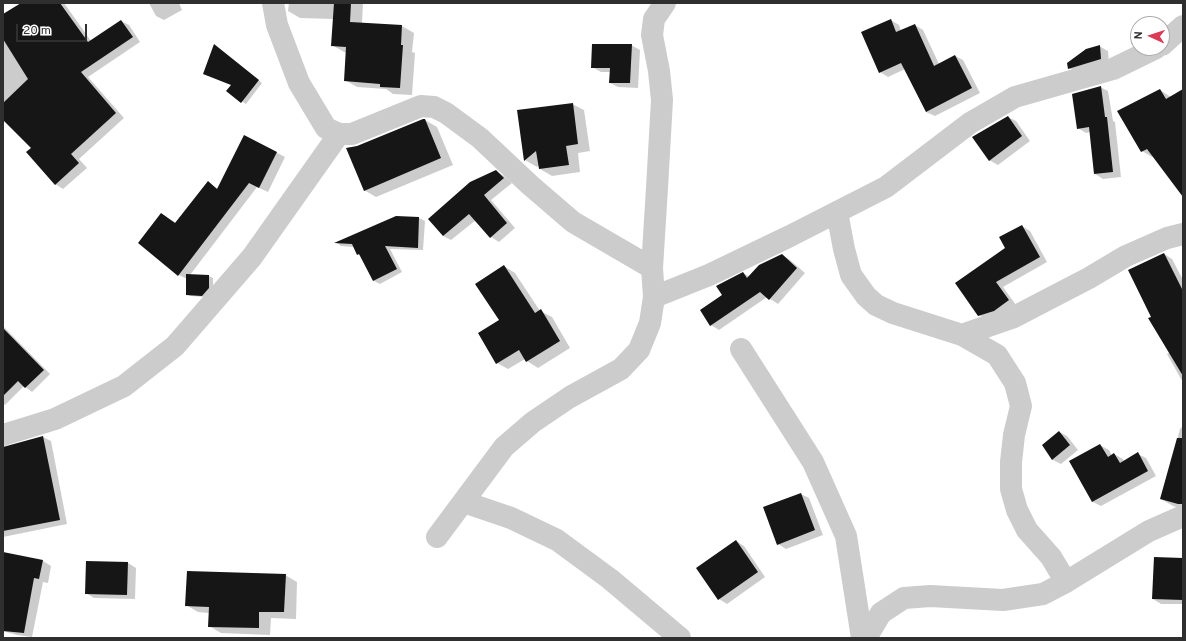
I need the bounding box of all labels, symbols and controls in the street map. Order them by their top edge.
scale bar [18,16,89,42]
north arrow [1130,16,1170,56]
text: 20 m [23,23,51,39]
text: N [1132,31,1146,40]

